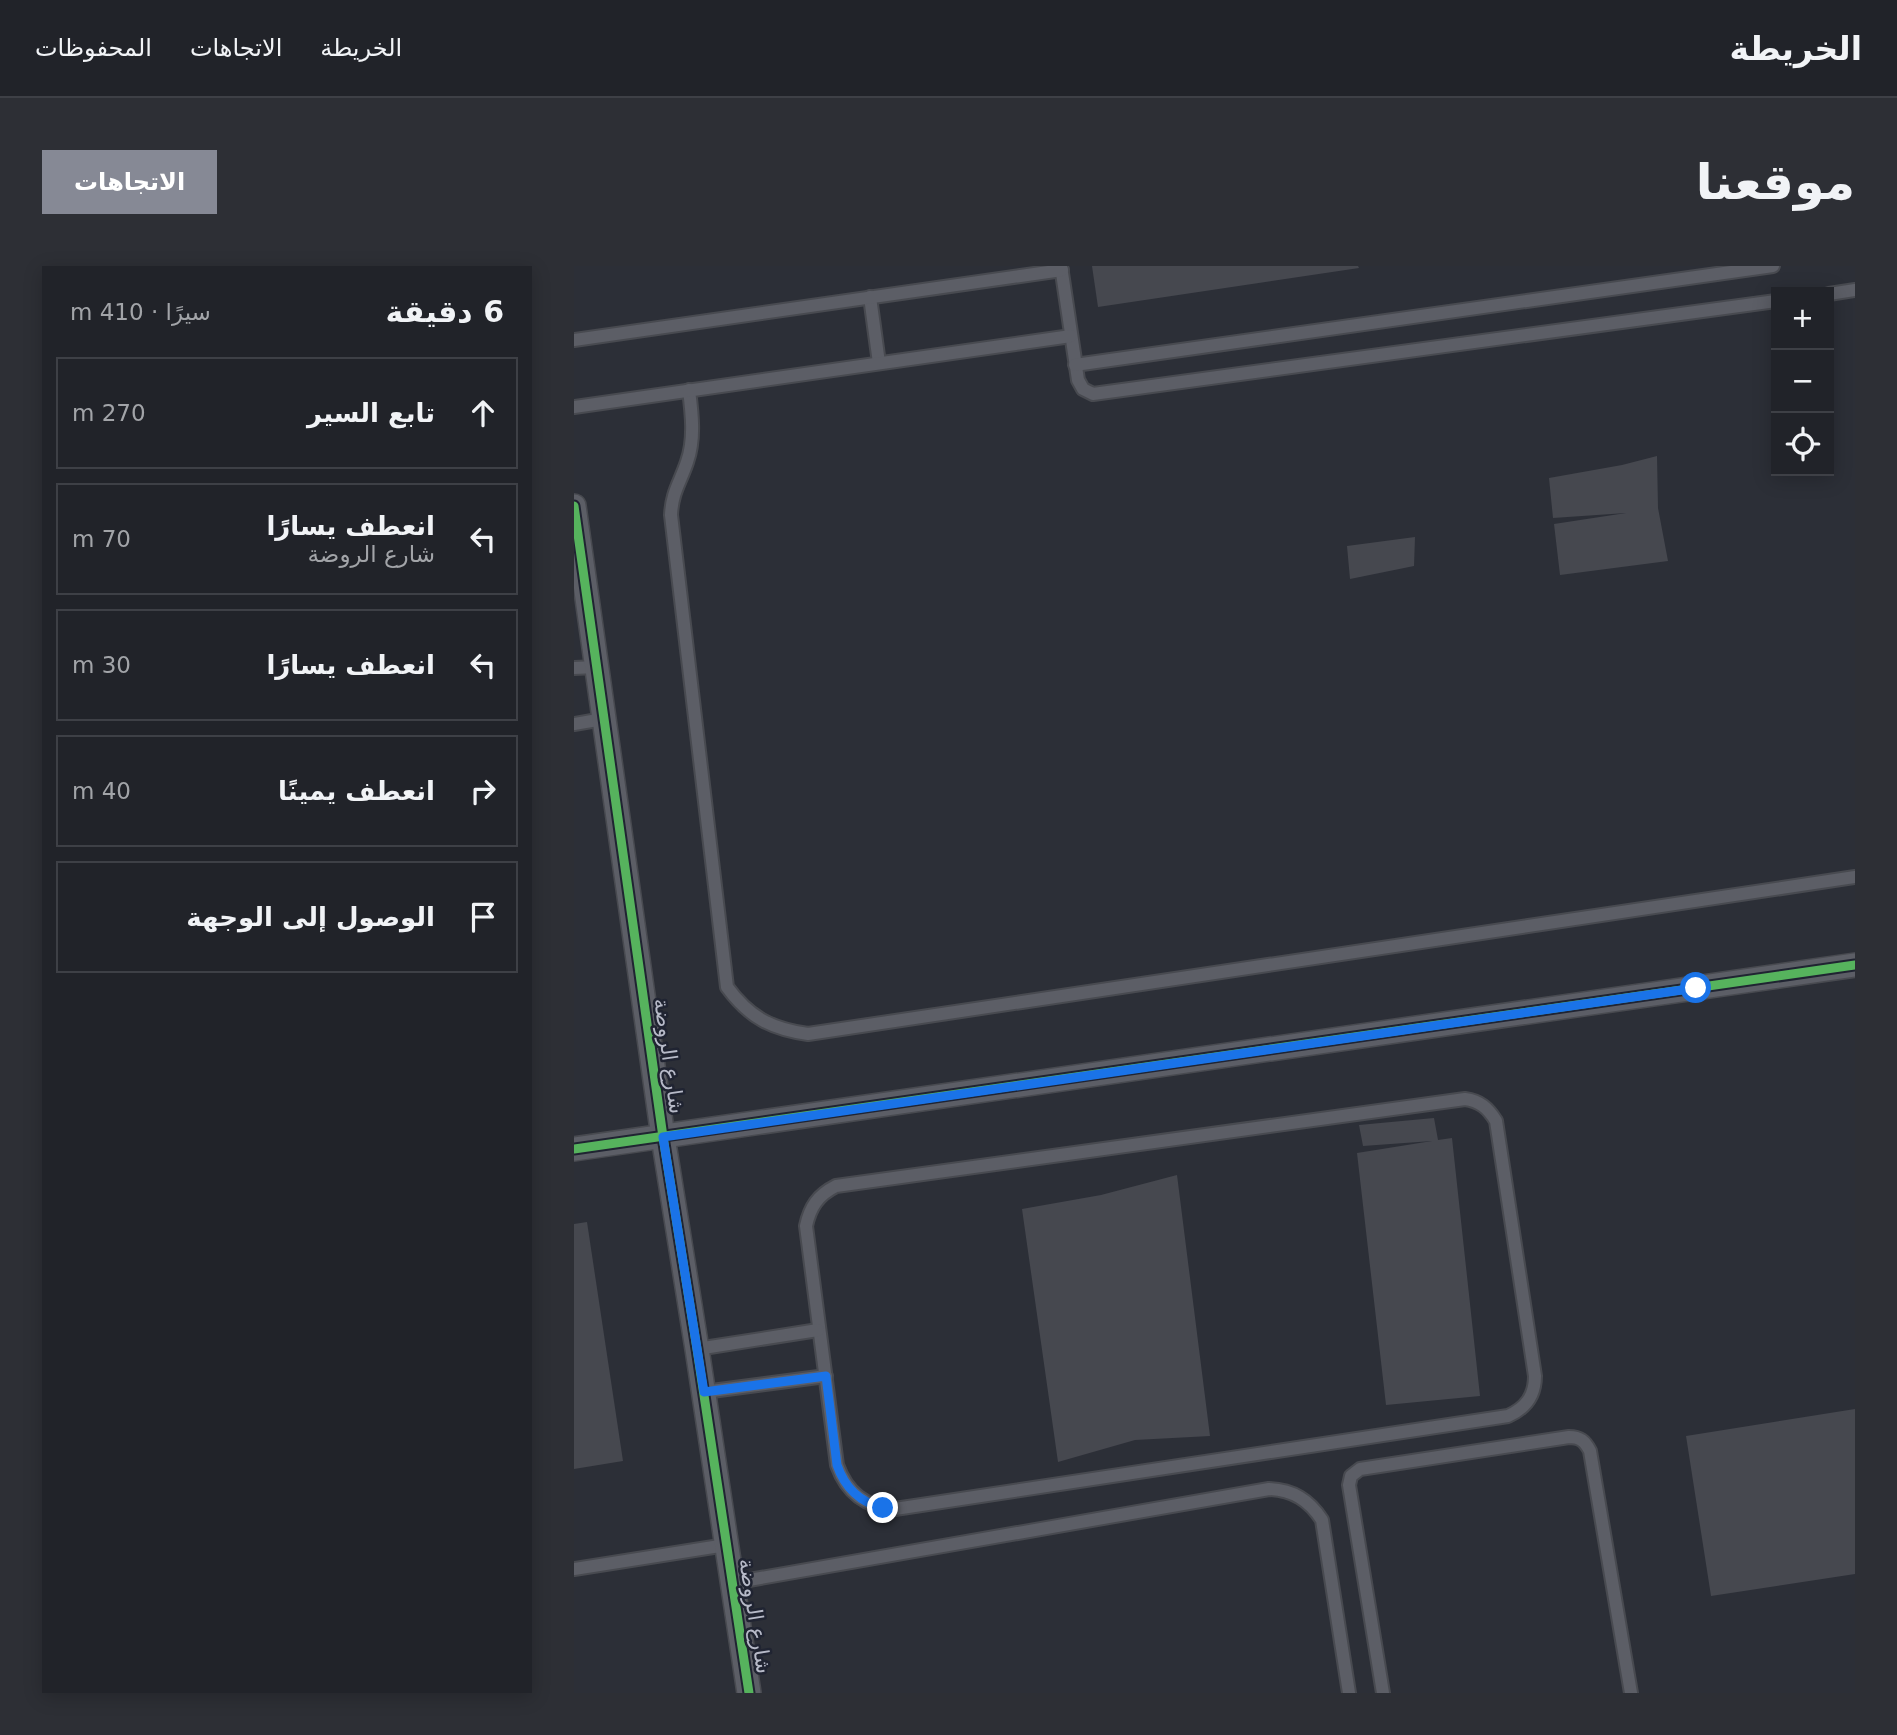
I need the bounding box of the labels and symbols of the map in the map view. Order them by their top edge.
route start [1680,972,1711,1003]
street label: شارع الروضة [649,997,689,1115]
route end [867,1492,898,1523]
street label: شارع الروضة [734,1557,776,1675]

